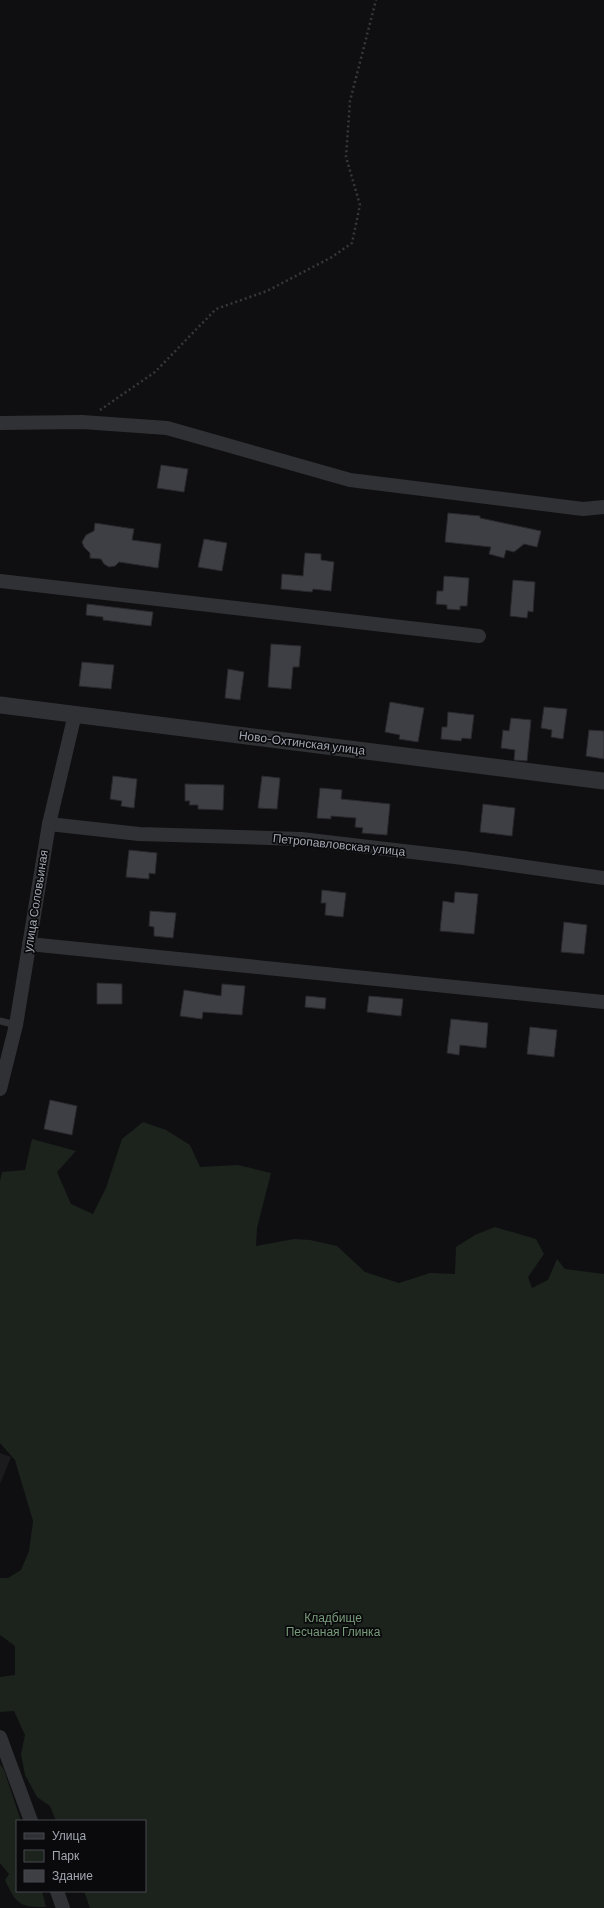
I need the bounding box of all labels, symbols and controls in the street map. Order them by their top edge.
street label: Ново-Охтинская улица [238,727,366,758]
street label: Петропавловская улица [272,830,406,859]
street label: улица Соловьиная [20,849,51,953]
park label: Кладбище Песчаная Глинка [286,1610,381,1638]
legend [16,1820,146,1892]
text: Улица [52,1828,86,1843]
text: Парк [52,1848,80,1863]
text: Здание [52,1868,93,1883]

